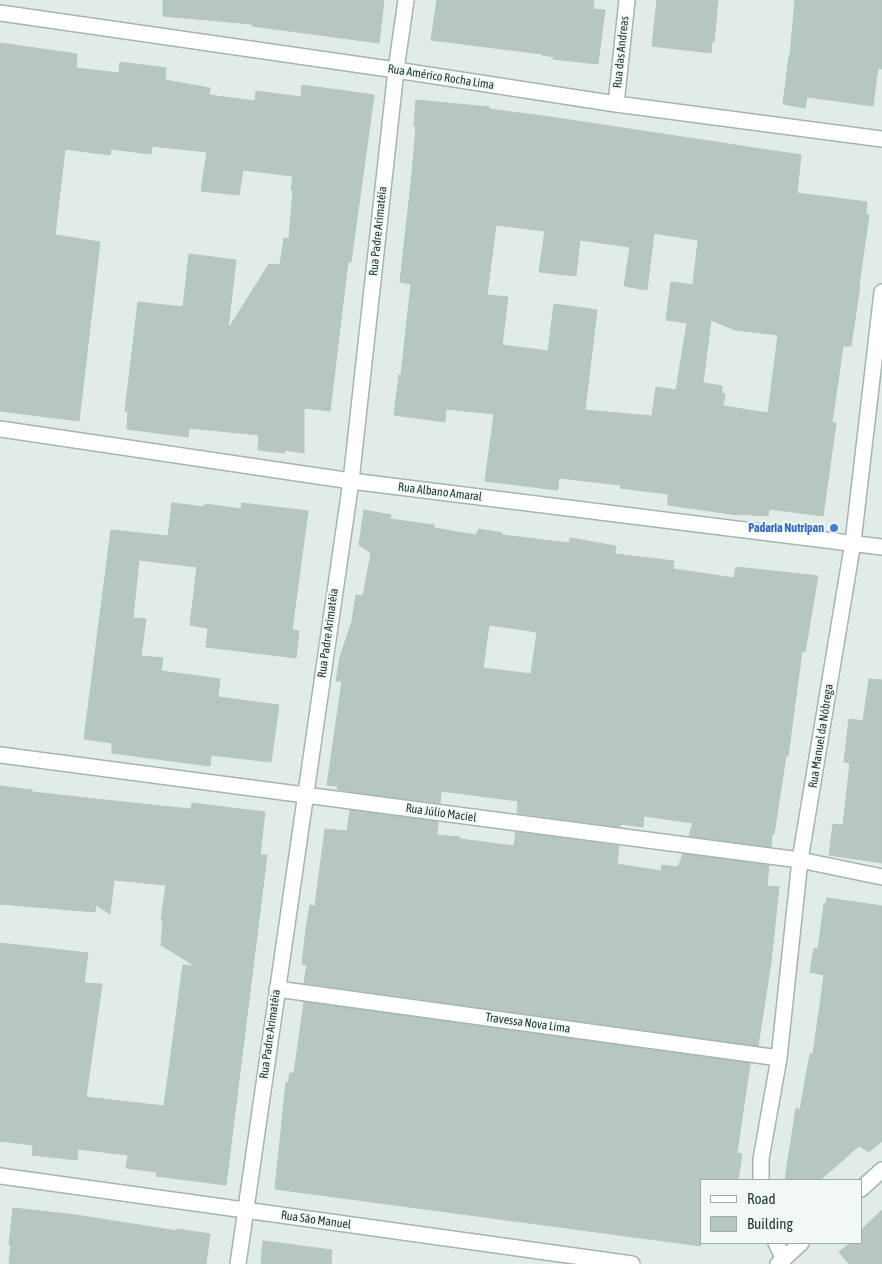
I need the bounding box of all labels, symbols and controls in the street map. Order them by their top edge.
street label: Rua das Andreas [610,15,632,89]
street label: Rua Américo Rocha Lima [387,61,495,93]
street label: Rua Padre Arimatéia [366,185,390,277]
street label: Rua Albano Amaral [397,480,483,504]
place label: Padaria Nutripan [748,521,824,535]
marker: Padaria Nutripan [828,522,840,534]
street label: Rua Padre Arimatéia [315,587,341,679]
street label: Rua Manuel da Nóbrega [806,683,836,789]
street label: Rua Júlio Maciel [405,801,477,825]
street label: Rua Padre Arimatéia [257,988,283,1080]
street label: Travessa Nova Lima [485,1010,571,1036]
legend [700,1179,862,1244]
text: Road [747,1190,776,1207]
street label: Rua São Manuel [280,1208,352,1232]
text: Building [747,1215,793,1232]

